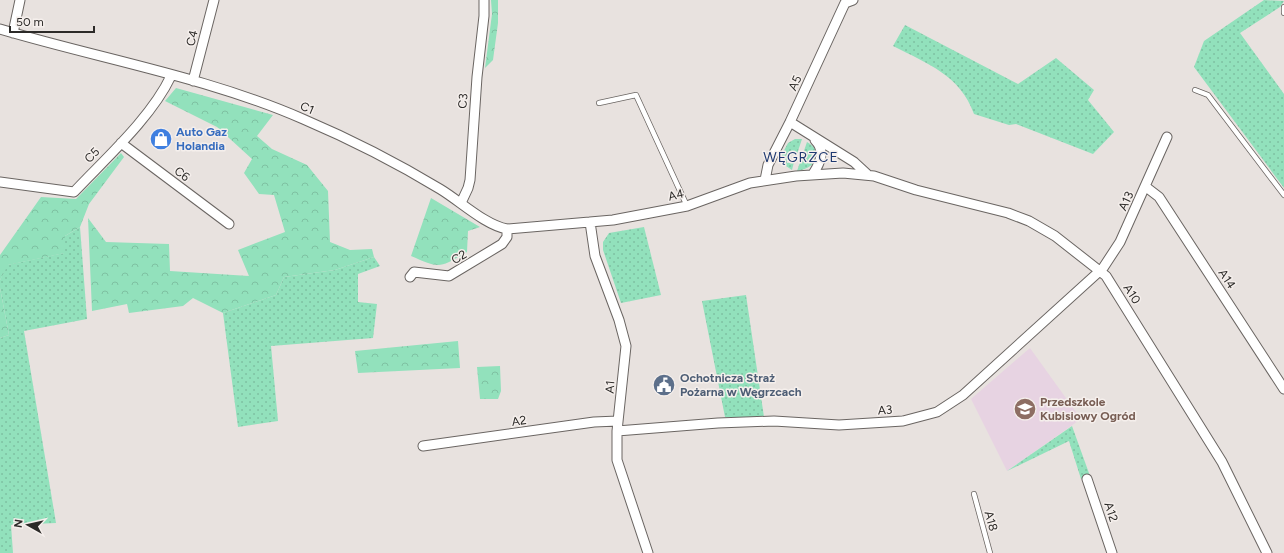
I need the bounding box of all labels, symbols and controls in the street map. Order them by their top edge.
scale bar [10,8,94,34]
text: 50 m [16,15,44,29]
street label: C4 [183,28,201,48]
street label: A5 [786,73,804,93]
street label: C3 [455,93,471,109]
street label: C1 [298,99,316,117]
place label: Auto Gaz Holandia [176,125,227,153]
shop icon: Auto Gaz Holandia [148,126,174,152]
street label: C5 [82,144,103,165]
district label: WĘGRZCE [763,149,839,166]
street label: C6 [172,164,193,184]
street label: A4 [667,186,686,204]
street label: A13 [1116,189,1136,213]
street label: C2 [449,247,469,267]
street label: A14 [1216,267,1239,292]
street label: A10 [1120,281,1144,307]
place label: Ochotnicza Straż Pożarna w Węgrzcach [680,371,802,399]
public building icon: Ochotnicza Straż Pożarna w Węgrzcach [651,372,677,398]
street label: A1 [602,380,618,394]
place label: Przedszkole Kubisiowy Ogród [1040,395,1136,423]
school or university icon: Przedszkole Kubisiowy Ogród [1012,396,1038,422]
street label: A3 [877,403,893,417]
street label: A2 [511,413,527,429]
street label: A12 [1101,500,1121,524]
north arrow [8,505,48,545]
street label: A18 [982,509,1000,533]
text: N [12,519,26,529]

